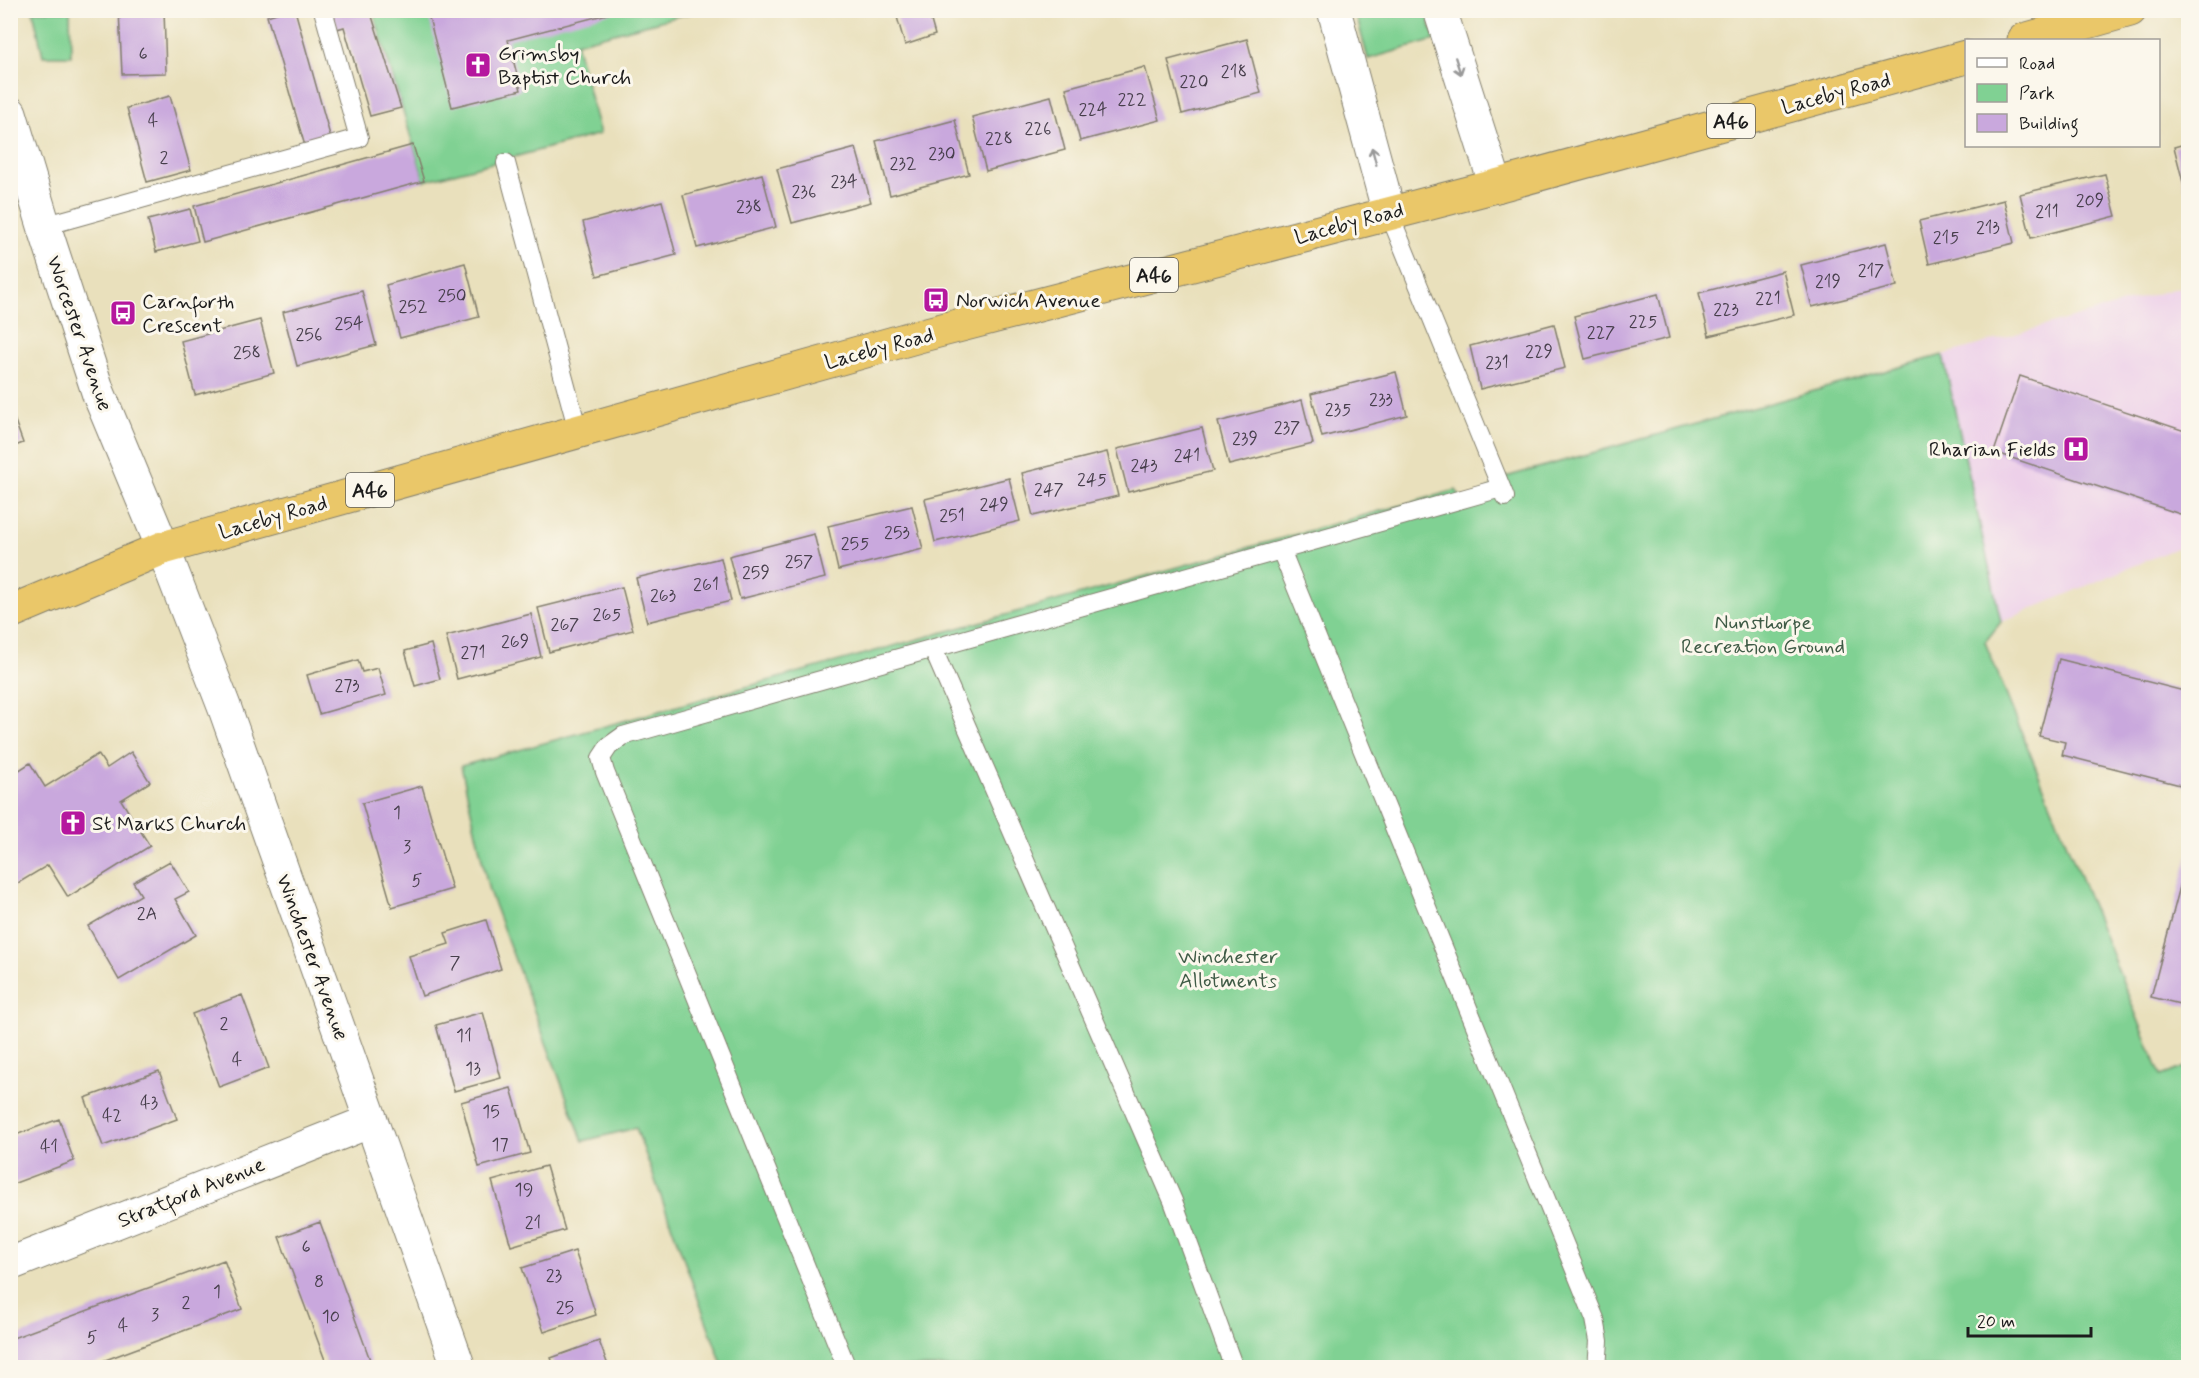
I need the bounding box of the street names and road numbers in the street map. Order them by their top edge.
street label: Laceby Road [1779,66,1894,122]
road number: A46 [1707,104,1755,138]
street label: Laceby Road [1292,196,1407,252]
street label: Worcester Avenue [39,252,119,415]
road number: A46 [1130,258,1178,292]
street label: Laceby Road [822,321,937,377]
road number: A46 [346,473,394,507]
street label: Laceby Road [216,489,331,547]
street label: Winchester Avenue [269,870,355,1044]
street label: Stratford Avenue [114,1151,270,1237]

